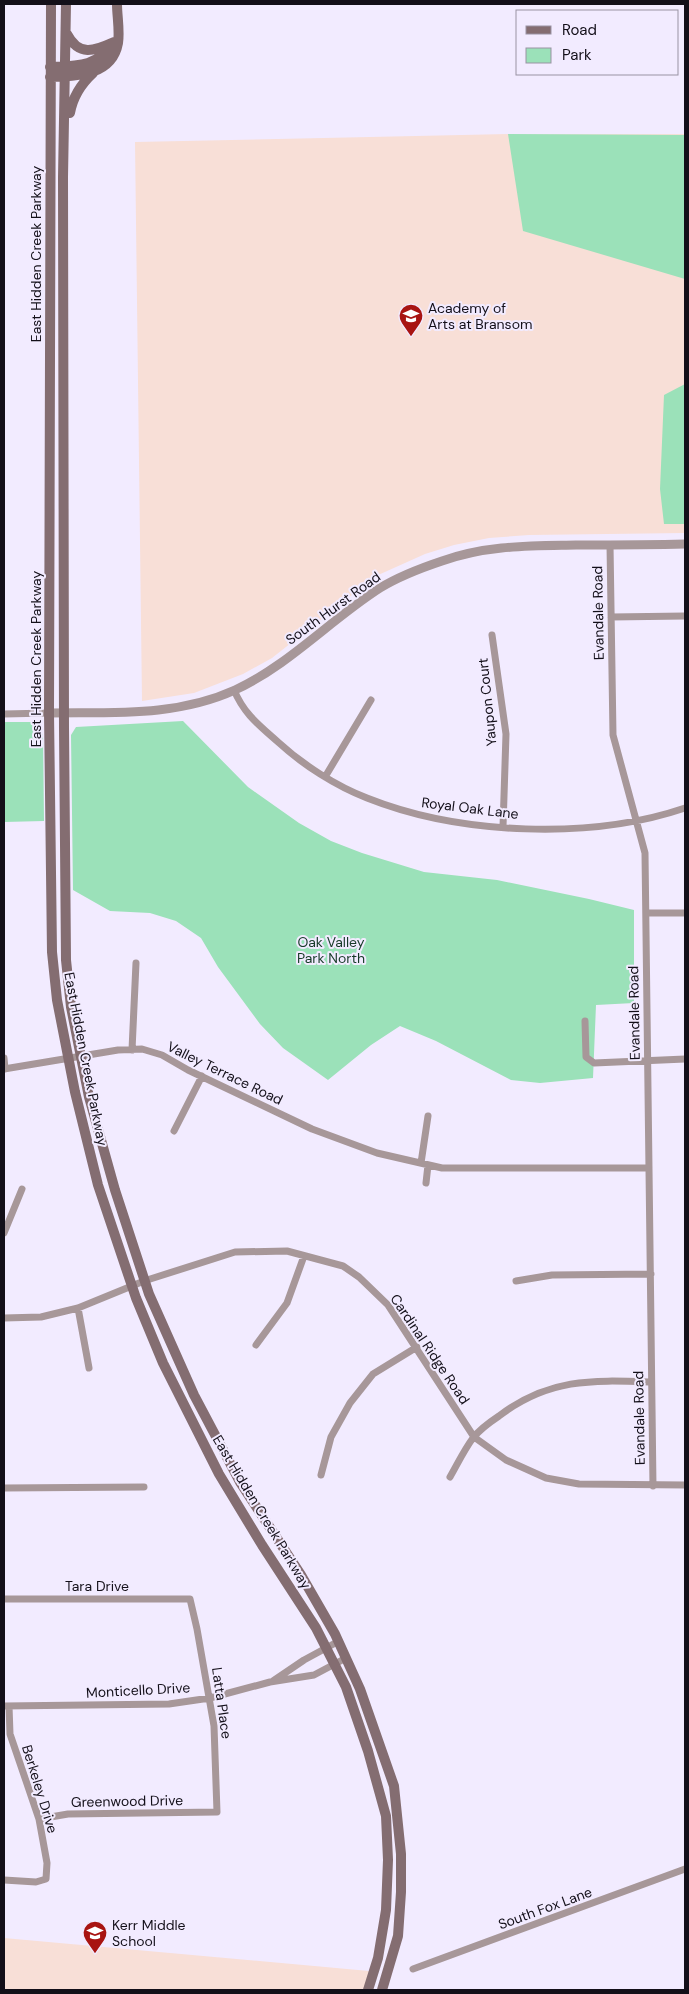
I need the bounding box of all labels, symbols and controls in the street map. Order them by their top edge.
legend [516,10,679,75]
text: Road [562,20,597,40]
text: Park [562,45,592,65]
street label: East Hidden Creek Parkway [27,166,45,342]
place label: Academy of Arts at Bransom [428,299,532,333]
school or university icon: Academy of Arts at Bransom [398,303,424,337]
street label: Evandale Road [588,566,608,660]
street label: South Hurst Road [282,568,384,648]
street label: East Hidden Creek Parkway [27,571,45,747]
street label: Yaupon Court [473,657,501,747]
street label: Royal Oak Lane [420,793,520,823]
park label: Oak Valley Park North [297,933,365,967]
street label: Evandale Road [624,966,644,1060]
street label: East Hidden Creek Parkway [60,971,112,1148]
street label: Valley Terrace Road [164,1037,286,1109]
street label: Cardinal Ridge Road [386,1290,474,1408]
street label: Evandale Road [629,1371,649,1465]
street label: East Hidden Creek Parkway [209,1432,315,1592]
street label: Tara Drive [65,1577,129,1595]
street label: Latta Place [208,1666,236,1740]
street label: Monticello Drive [85,1678,191,1702]
street label: Berkeley Drive [18,1743,62,1835]
street label: Greenwood Drive [71,1791,183,1811]
street label: South Fox Lane [496,1883,594,1933]
place label: Kerr Middle School [112,1916,186,1950]
school or university icon: Kerr Middle School [82,1920,108,1954]

